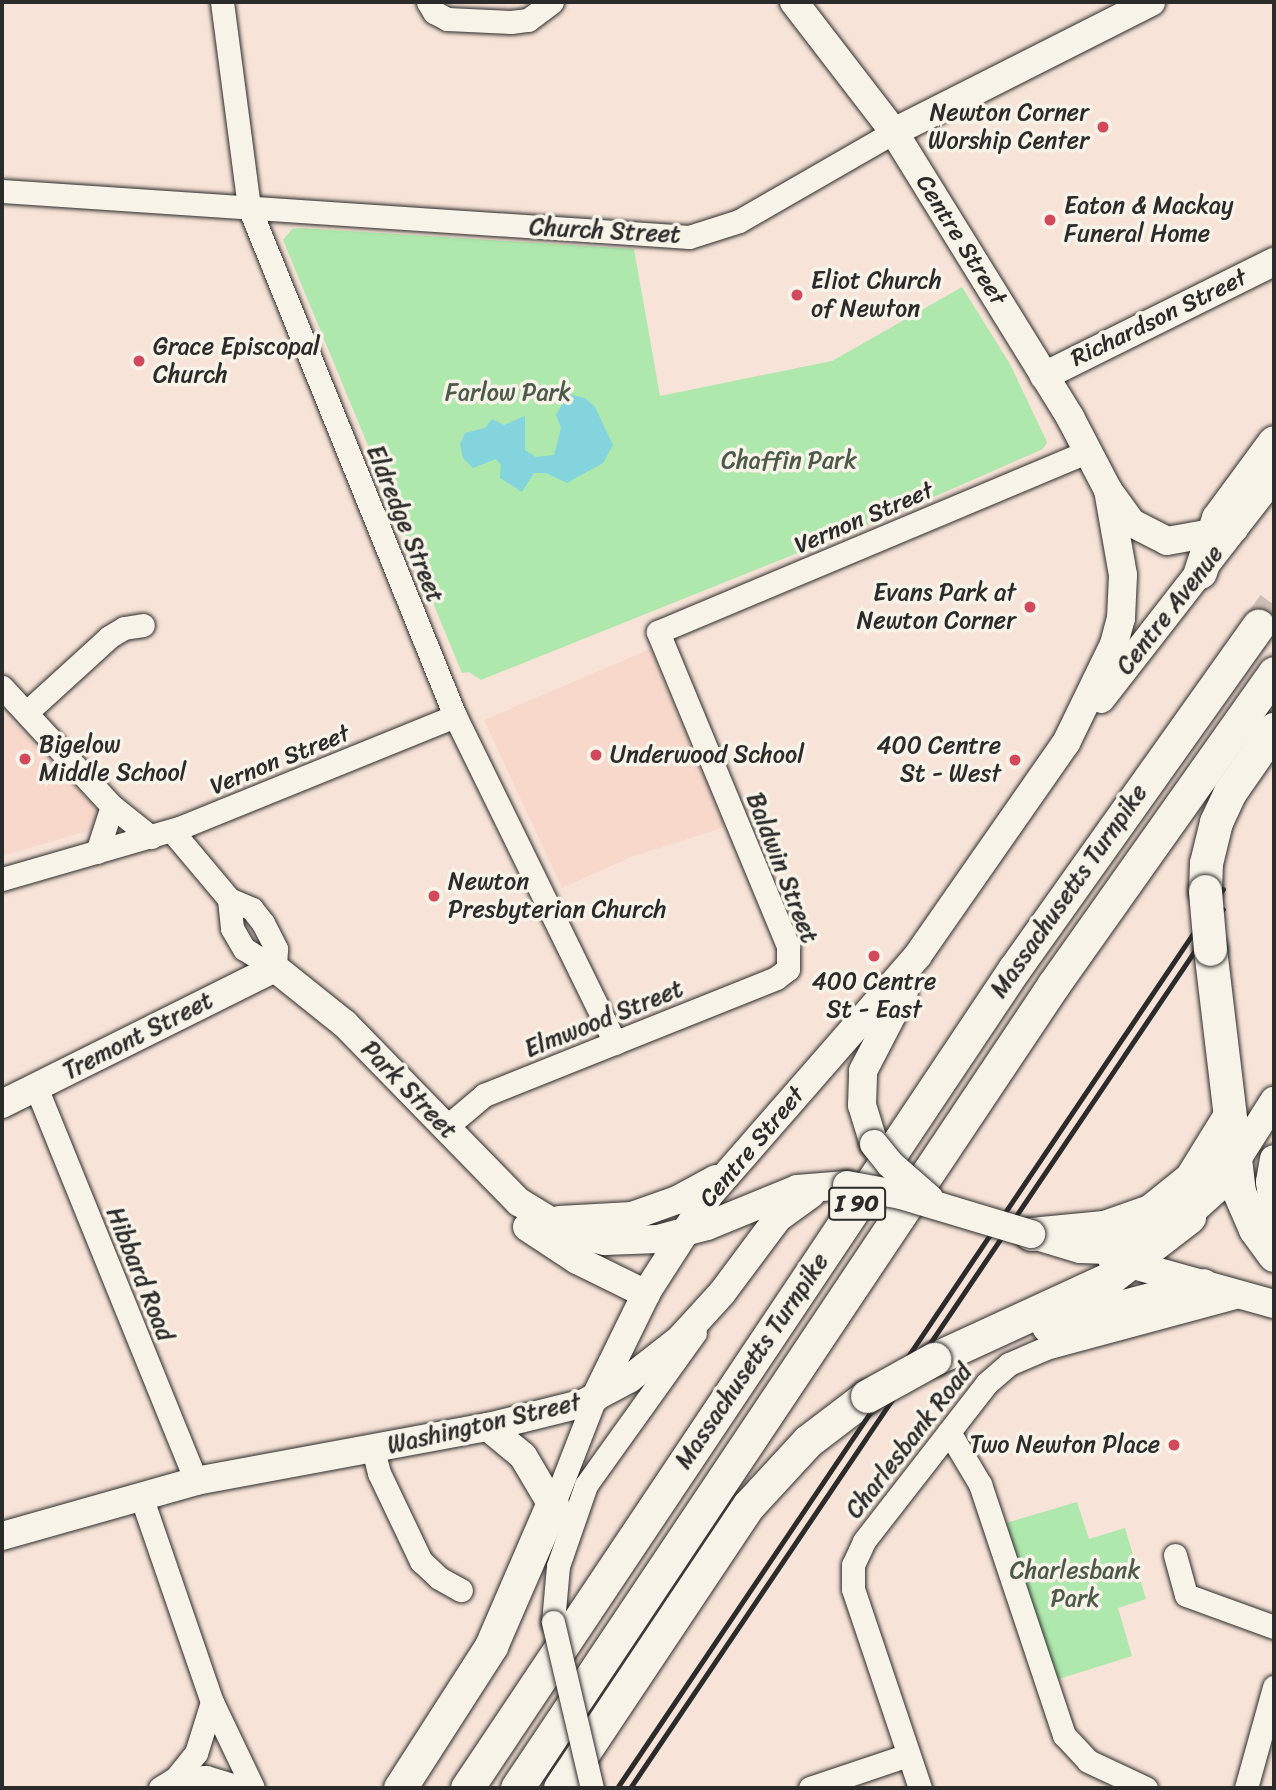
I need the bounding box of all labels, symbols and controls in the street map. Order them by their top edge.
place label: Newton Corner Worship Center [926,99,1089,155]
marker: Newton Corner Worship Center [1095,119,1111,135]
street label: Centre Street [909,169,1013,311]
place label: Eaton & Mackay Funeral Home [1064,192,1233,248]
marker: Eaton & Mackay Funeral Home [1042,212,1058,228]
street label: Church Street [529,213,681,249]
street label: Richardson Street [1066,263,1252,373]
place label: Eliot Church of Newton [811,267,942,323]
marker: Eliot Church of Newton [789,287,805,303]
place label: Grace Episcopal Church [153,333,320,389]
marker: Grace Episcopal Church [131,353,147,369]
park label: Farlow Park [445,379,571,407]
street label: Eldredge Street [360,441,450,607]
park label: Chaffin Park [721,447,857,475]
street label: Vernon Street [790,476,938,560]
street label: Centre Avenue [1111,540,1229,680]
place label: Evans Park at Newton Corner [856,579,1016,635]
marker: Evans Park at Newton Corner [1022,599,1038,615]
street label: Vernon Street [206,719,354,801]
place label: Bigelow Middle School [39,731,187,787]
place label: 400 Centre St - West [877,732,1001,788]
place label: Underwood School [610,741,804,769]
marker: Underwood School [588,747,604,763]
marker: Bigelow Middle School [17,751,33,767]
marker: 400 Centre St - West [1007,752,1023,768]
street label: Massachusetts Turnpike [985,779,1153,1003]
street label: Baldwin Street [740,789,824,947]
place label: Newton Presbyterian Church [448,868,666,924]
marker: Newton Presbyterian Church [426,888,442,904]
marker: 400 Centre St - East [866,948,882,964]
place label: 400 Centre St - East [812,968,936,1024]
street label: Elmwood Street [521,974,687,1064]
street label: Tremont Street [59,986,217,1086]
street label: Park Street [355,1035,463,1145]
street label: Centre Street [693,1081,811,1213]
road number: I 90 [827,1184,887,1224]
street label: Hibbard Road [100,1203,180,1345]
street label: Massachusetts Turnpike [669,1248,835,1474]
street label: Charlesbank Road [840,1358,978,1524]
street label: Washington Street [385,1388,583,1460]
place label: Two Newton Place [969,1431,1160,1459]
marker: Two Newton Place [1166,1437,1182,1453]
park label: Charlesbank Park [1010,1557,1140,1613]

